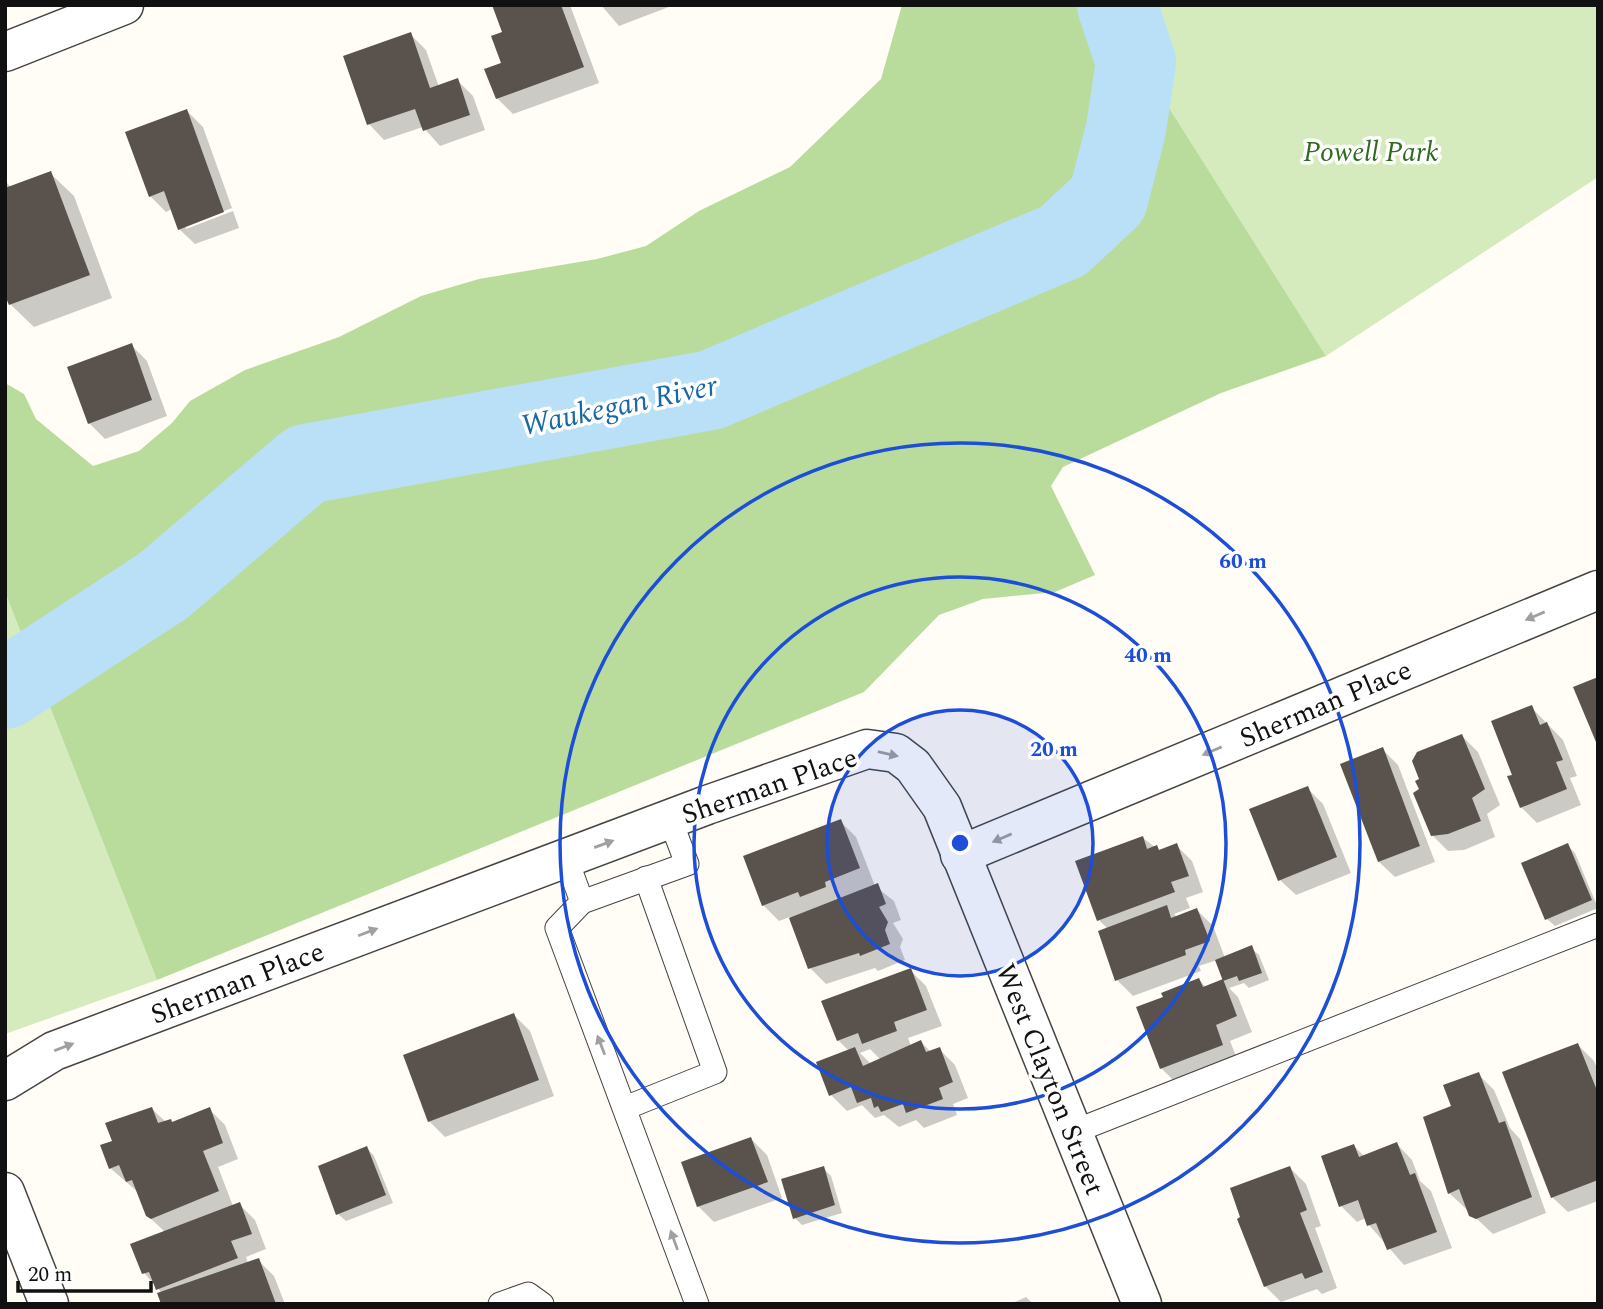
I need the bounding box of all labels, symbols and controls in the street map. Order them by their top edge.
park label: Powell Park [1303,131,1439,174]
water label: Waukegan River [517,363,722,449]
text: 60 m [1219,546,1267,578]
one-way arrow [1524,611,1545,622]
text: 40 m [1124,640,1172,672]
street label: Sherman Place [1233,649,1418,760]
text: 20 m [1030,734,1078,766]
street label: Sherman Place [676,736,863,837]
one-way arrow [1201,745,1222,756]
one-way arrow [877,748,899,759]
centre of rings [948,831,972,855]
one-way arrow [991,833,1012,844]
one-way arrow [594,838,615,849]
one-way arrow [358,927,379,938]
street label: Sherman Place [144,930,331,1036]
street label: West Clayton Street [983,957,1116,1202]
one-way arrow [596,1034,607,1055]
one-way arrow [53,1042,74,1053]
one-way arrow [668,1229,679,1250]
scale bar [18,1250,150,1294]
text: 20 m [28,1259,72,1291]

